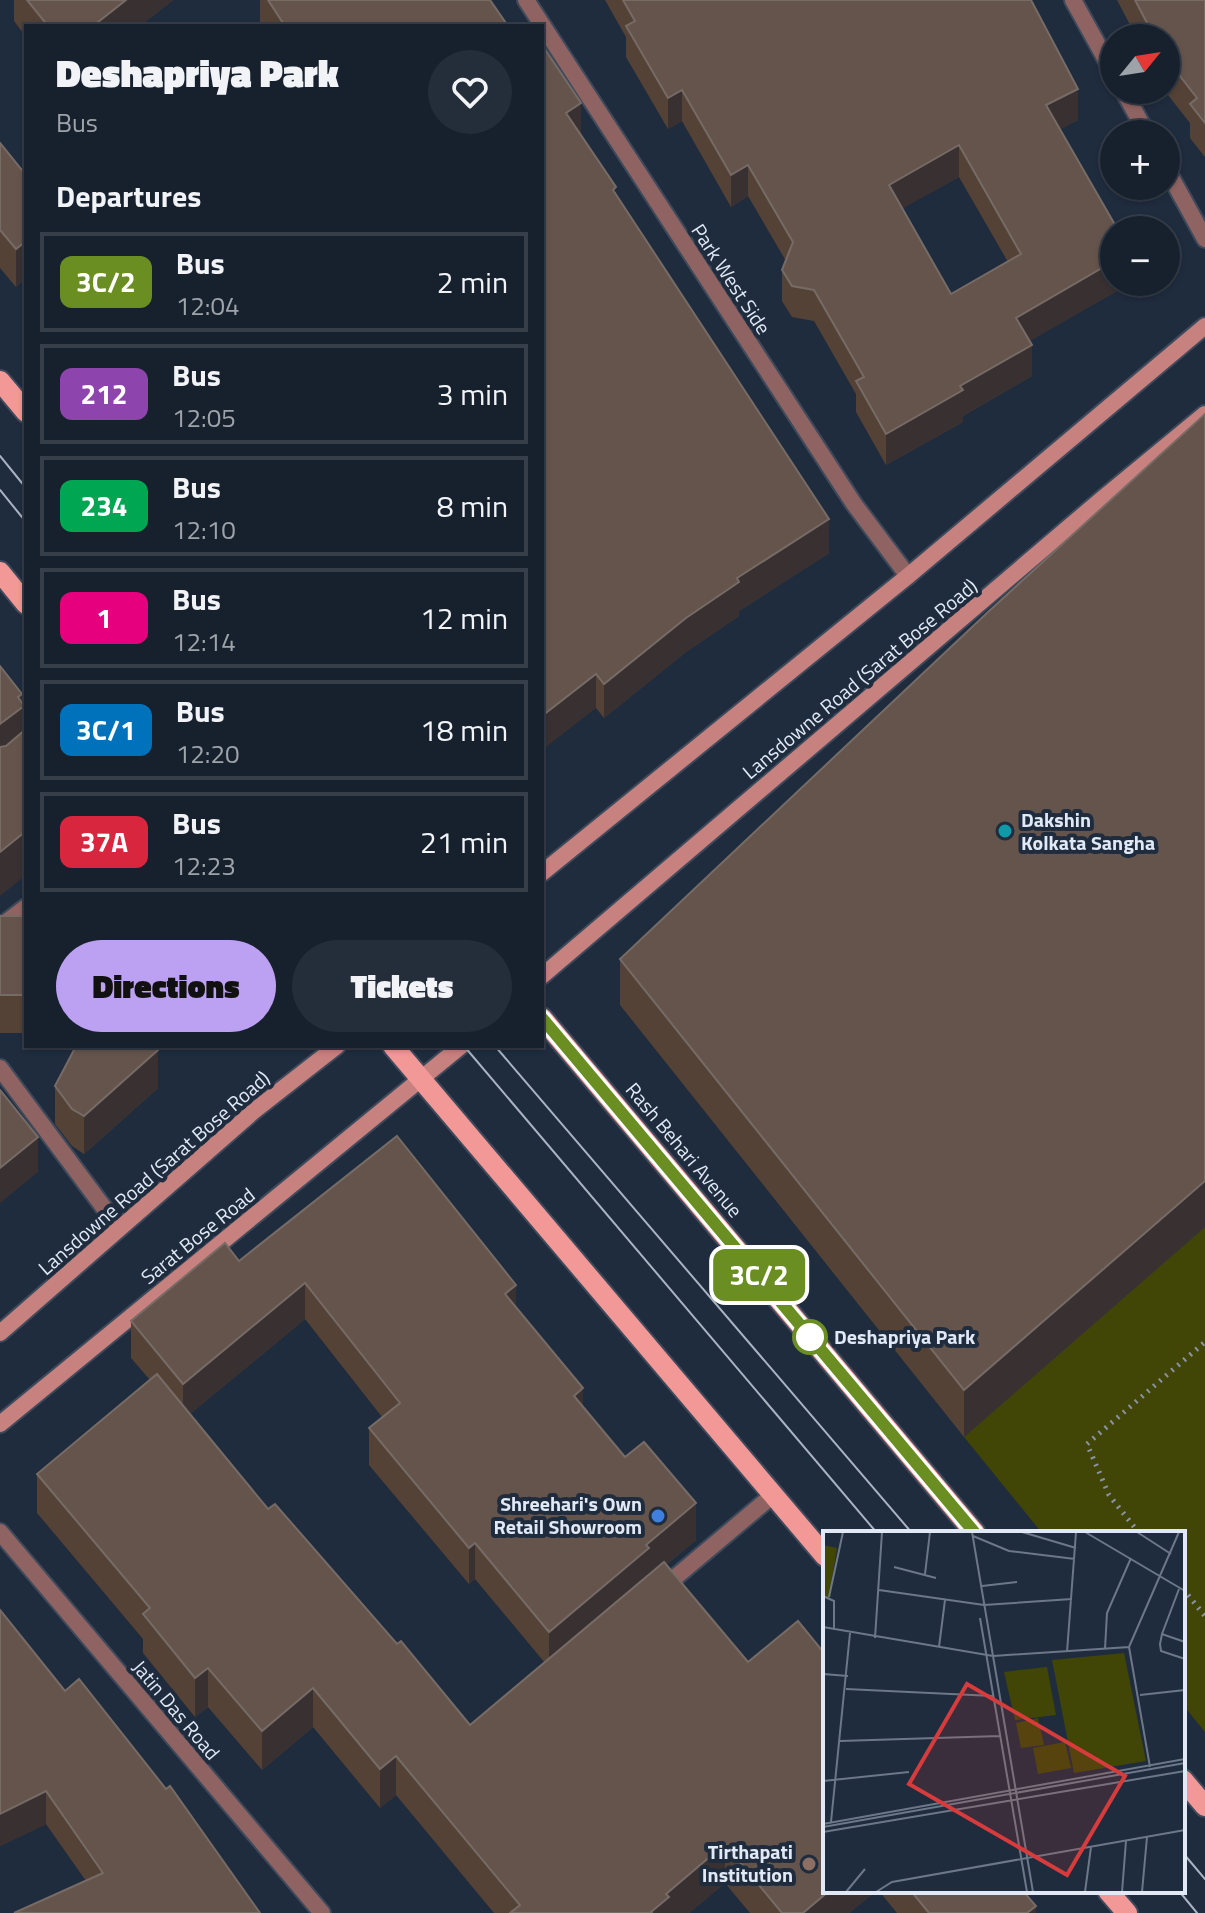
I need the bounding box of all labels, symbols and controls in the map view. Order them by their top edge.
north arrow [1100,24,1180,104]
map controls [1100,24,1180,296]
text: Deshapriya Park [56,44,339,102]
button: heart [428,50,512,134]
text: Bus [56,103,98,142]
button: + [1100,120,1180,200]
text: Departures [56,173,201,219]
button: − [1100,216,1180,296]
street label: Park West Side [684,217,779,340]
text: Bus [176,240,225,286]
text: 2 min [437,259,508,305]
text: 3C/2 [76,260,136,303]
text: 12:04 [176,286,240,325]
text: Bus [172,352,221,398]
text: 3 min [437,371,508,417]
text: 212 [80,372,128,415]
text: 12:05 [172,398,236,437]
text: Bus [172,464,221,510]
text: 8 min [437,483,508,529]
text: 234 [80,484,128,527]
text: 12:10 [172,510,236,549]
street label: Lansdowne Road (Sarat Bose Road) [735,571,984,786]
text: Bus [172,576,221,622]
text: 12 min [420,595,508,641]
text: 1 [96,596,112,639]
text: 12:14 [172,622,236,661]
text: Bus [176,688,225,734]
text: 18 min [420,707,508,753]
text: 3C/1 [76,708,136,751]
text: 12:20 [176,734,240,773]
text: Bus [172,800,221,846]
place label: Dakshin Kolkata Sangha [1021,804,1155,858]
text: 21 min [420,819,508,865]
text: 37A [80,820,128,863]
marker: Dakshin Kolkata Sangha [996,822,1014,840]
text: 12:23 [172,846,236,885]
button: Directions [56,940,276,1032]
button: Tickets [292,940,512,1032]
street label: Lansdowne Road (Sarat Bose Road) [33,1066,275,1280]
street label: Rash Behari Avenue [618,1075,750,1224]
street label: Sarat Bose Road [136,1183,260,1289]
line badge: 3C/2 [703,1249,815,1301]
text: 3C/2 [729,1253,789,1296]
marker: Deshapriya Park [793,1320,827,1354]
place label: Deshapriya Park [834,1321,976,1352]
place label: Shreehari's Own Retail Showroom [494,1488,642,1542]
marker: Shreehari's Own Retail Showroom [649,1507,667,1525]
inset map [823,1531,1185,1893]
street label: Jatin Das Road [125,1653,228,1766]
place label: Tirthapati Institution [702,1836,793,1890]
marker: Tirthapati Institution [800,1855,818,1873]

